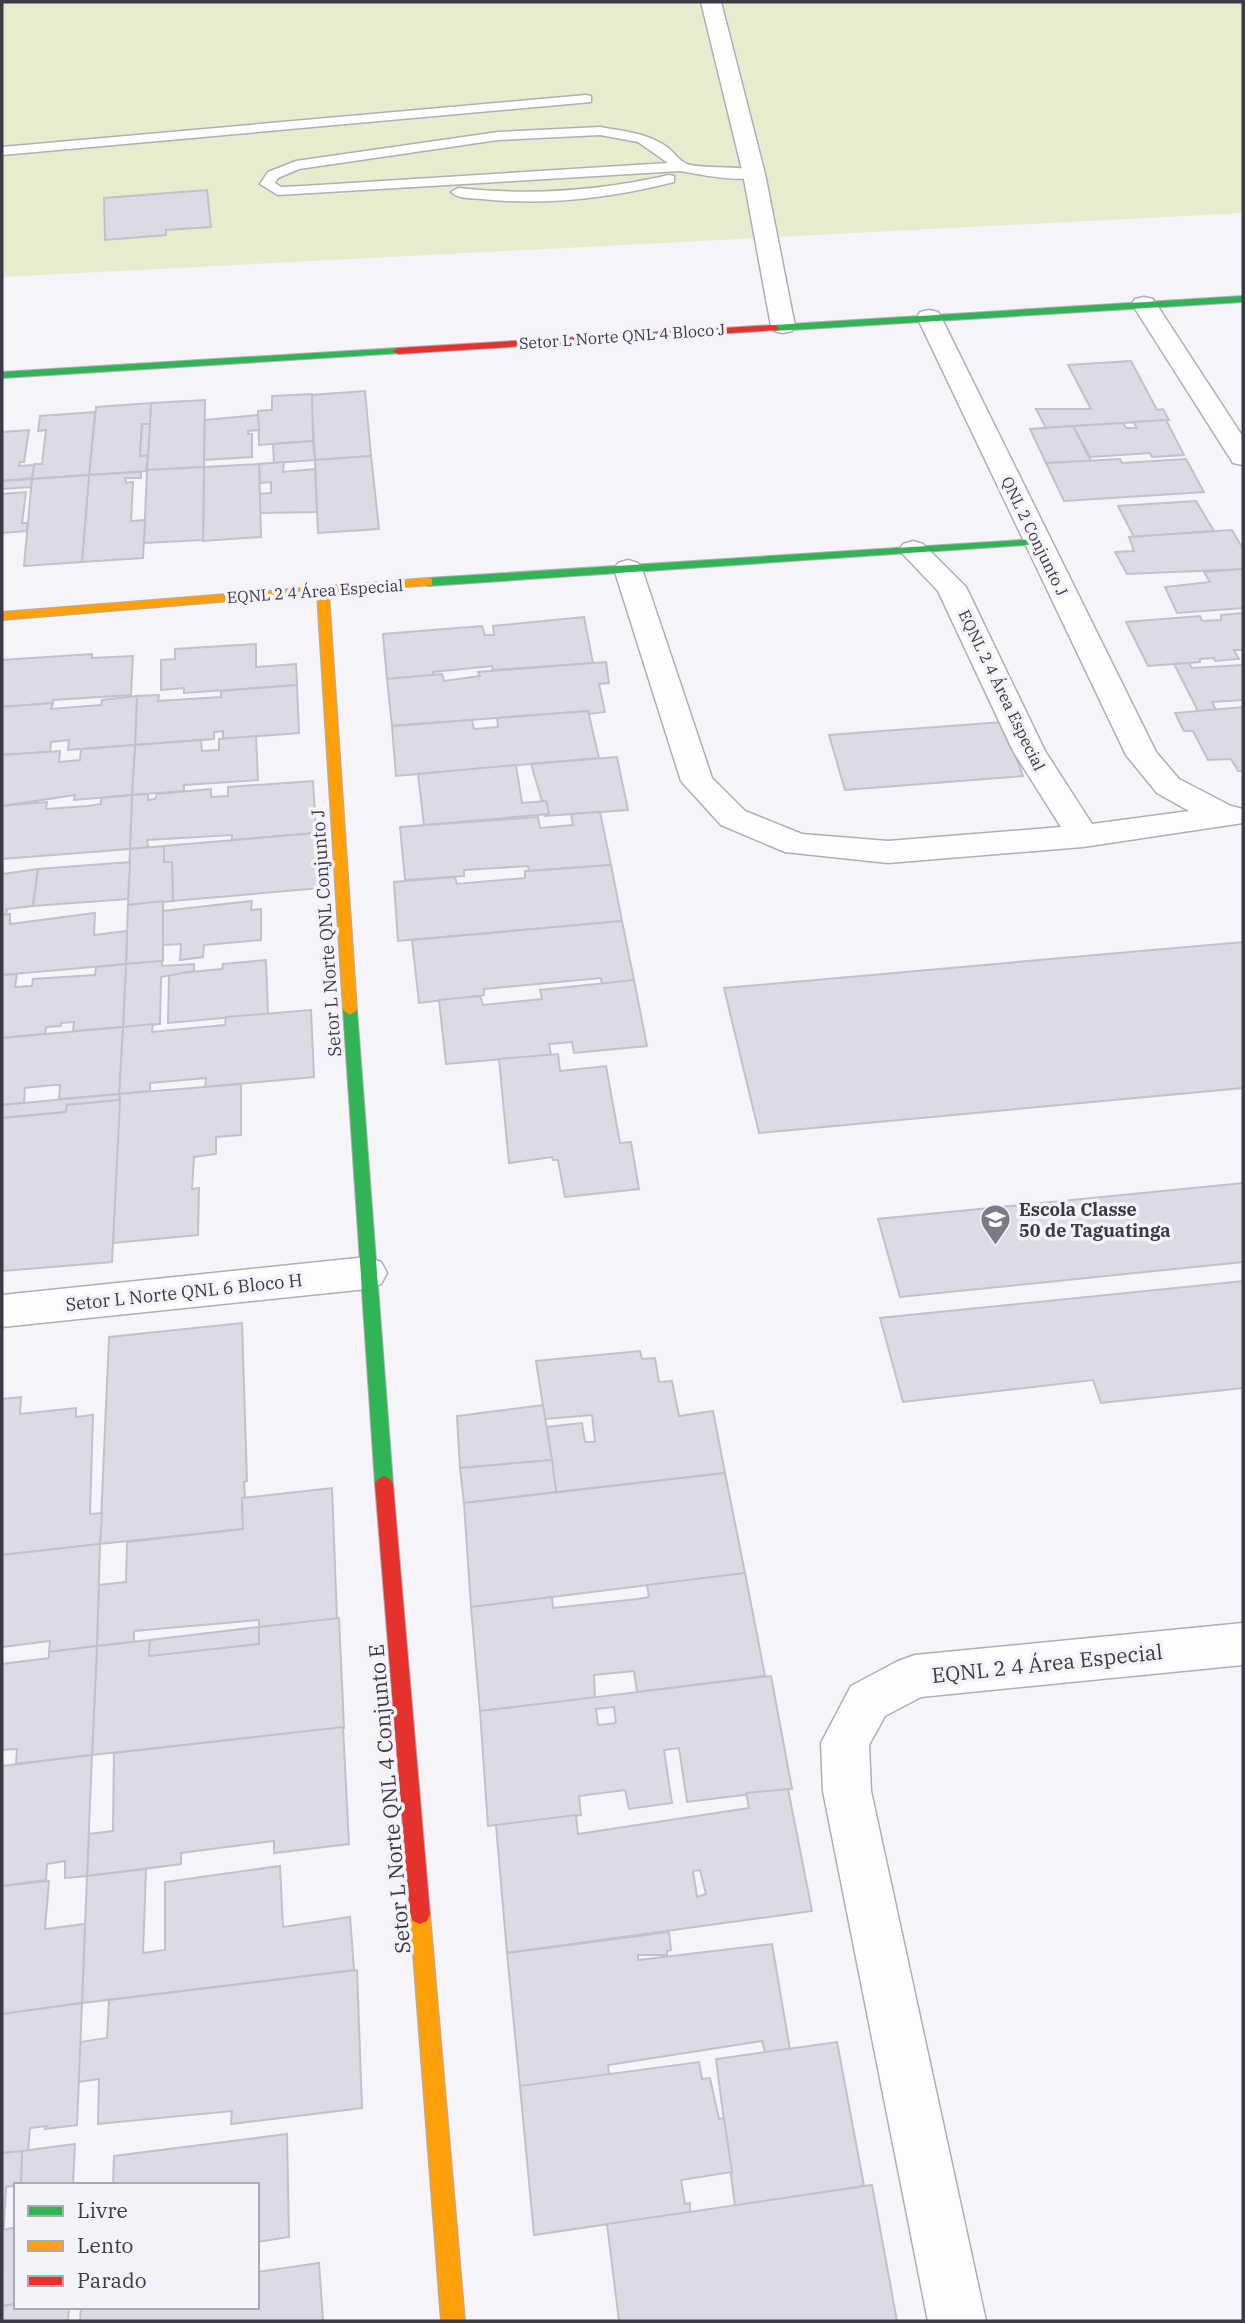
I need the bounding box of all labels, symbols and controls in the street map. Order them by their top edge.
street label: Setor L Norte QNL 4 Bloco J [518,319,726,353]
street label: QNL 2 Conjunto J [997,473,1073,599]
street label: EQNL 2 4 Área Especial [226,574,404,607]
street label: EQNL 2 4 Área Especial [954,606,1051,774]
street label: Setor L Norte QNL Conjunto J [306,808,346,1058]
place label: Escola Classe 50 de Taguatinga [1019,1198,1171,1242]
school or university icon: Escola Classe 50 de Taguatinga [979,1202,1013,1246]
street label: Setor L Norte QNL 6 Bloco H [64,1268,304,1316]
street label: EQNL 2 4 Área Especial [930,1637,1164,1689]
street label: Setor L Norte QNL 4 Conjunto E [362,1643,416,1955]
legend [14,2183,259,2309]
text: Livre [77,2196,128,2224]
text: Lento [77,2231,133,2259]
text: Parado [77,2266,147,2294]

